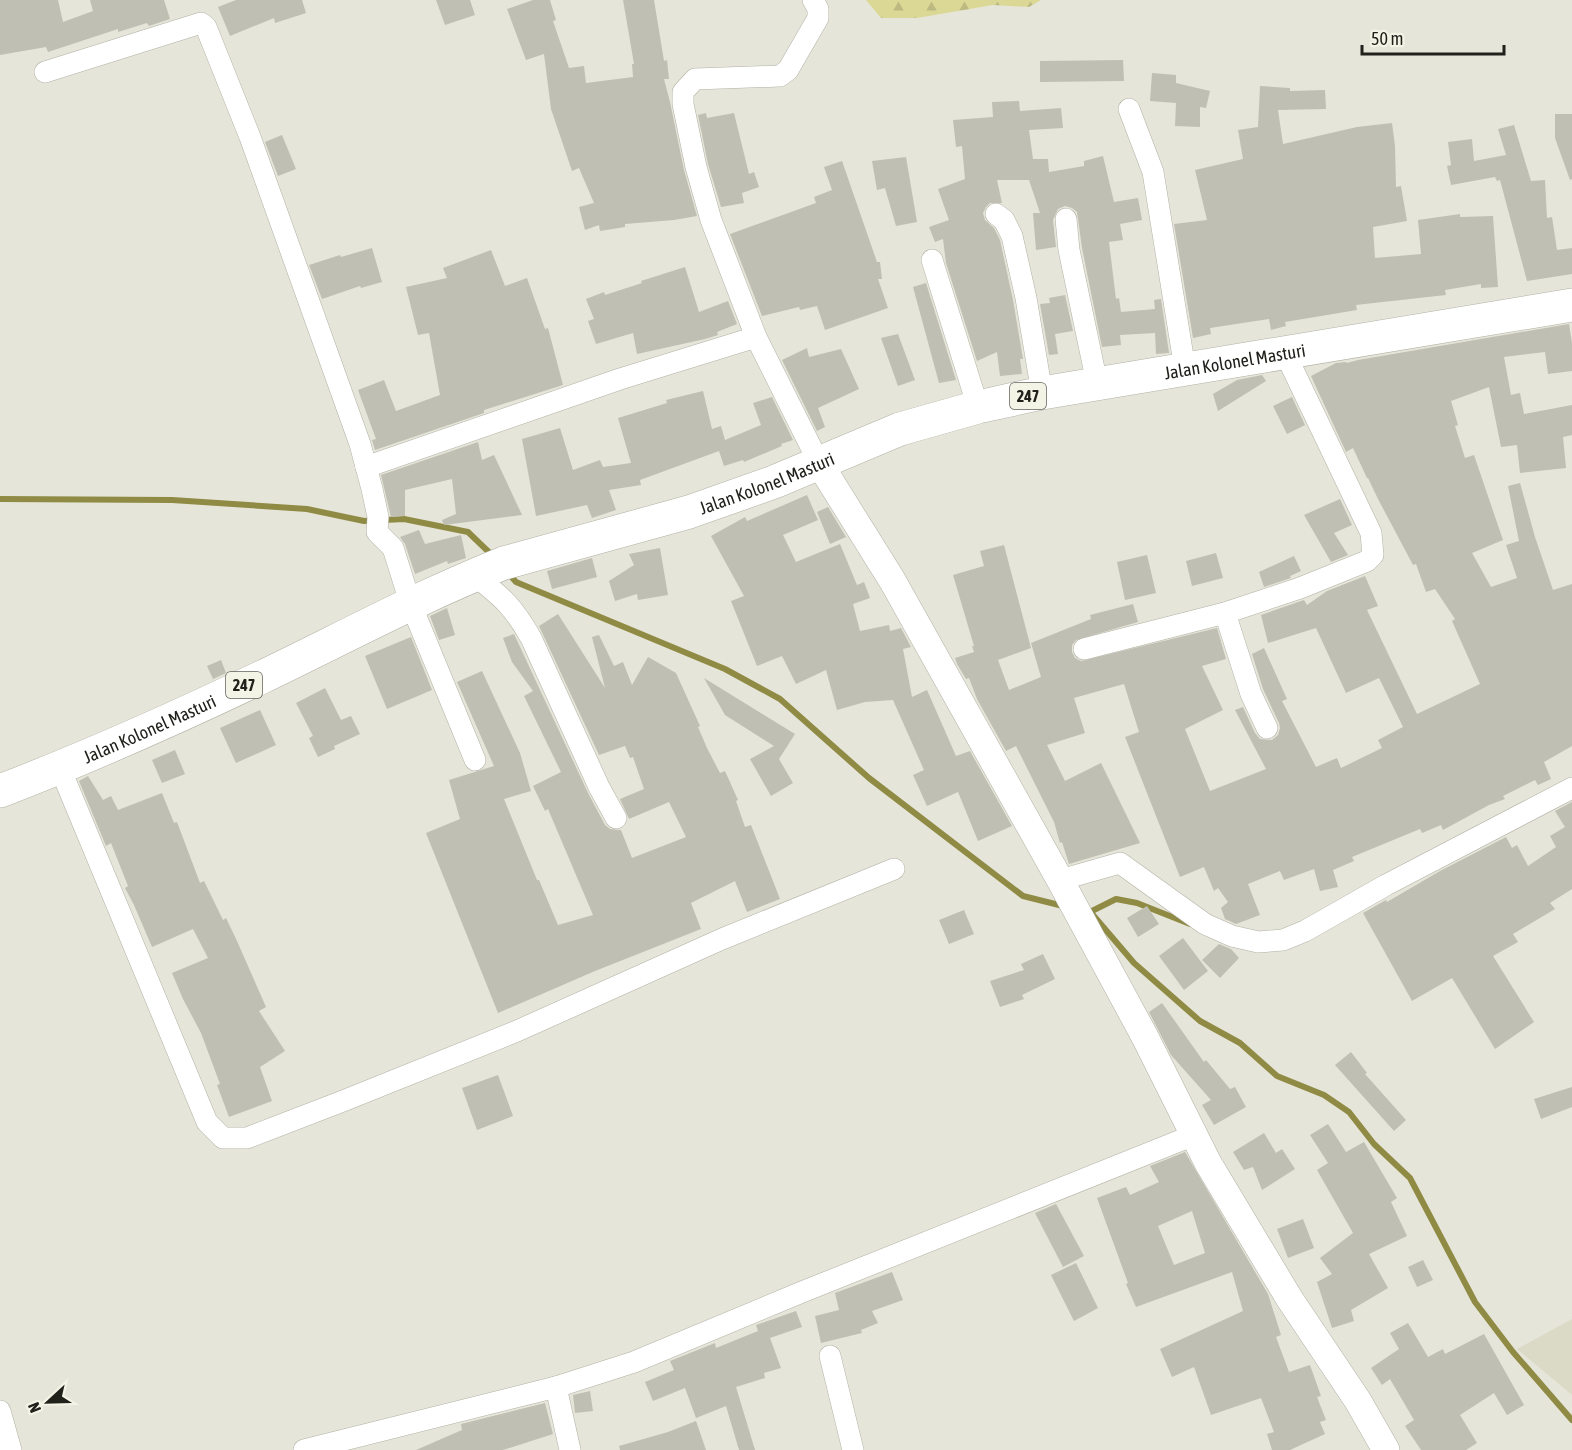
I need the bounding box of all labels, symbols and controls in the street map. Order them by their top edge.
scale bar [1362,18,1504,56]
text: 50 m [1371,28,1403,49]
street label: Jalan Kolonel Masturi [1163,339,1307,383]
road number: 247 [1010,383,1046,409]
street label: Jalan Kolonel Masturi [696,448,837,518]
road number: 247 [226,672,262,698]
street label: Jalan Kolonel Masturi [80,690,219,767]
north arrow [18,1372,78,1432]
text: N [24,1400,44,1415]

